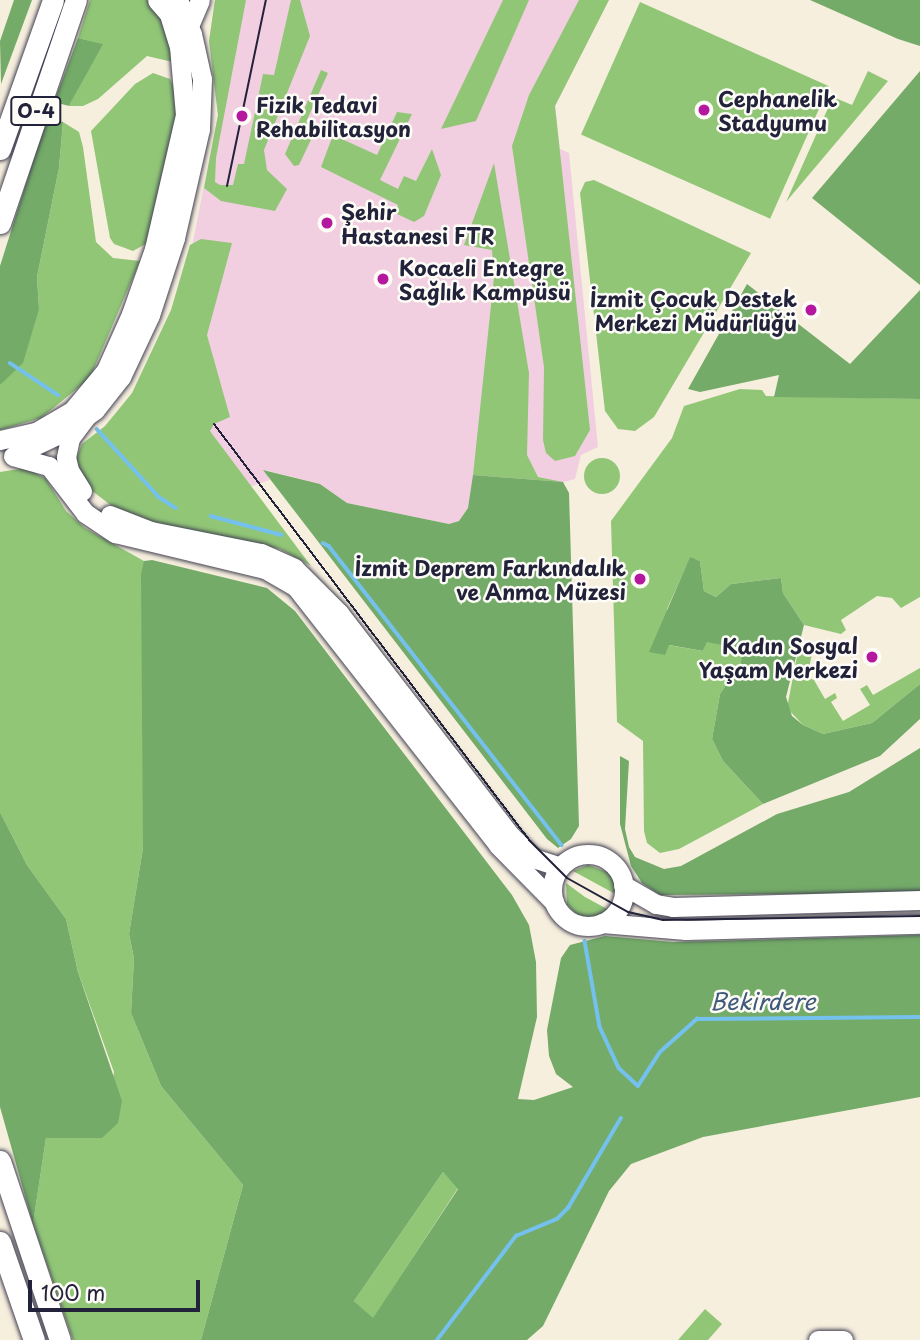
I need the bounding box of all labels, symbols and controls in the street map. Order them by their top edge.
place label: Cephanelik Stadyumu [718,85,837,135]
place label: Fizik Tedavi Rehabilitasyon [256,91,411,141]
road number: O-4 [10,96,62,127]
marker: Cephanelik Stadyumu [696,102,712,118]
marker: Fizik Tedavi Rehabilitasyon [234,108,250,124]
place label: Şehir Hastanesi FTR [341,198,496,248]
marker: Şehir Hastanesi FTR [319,215,335,231]
place label: Kocaeli Entegre Sağlık Kampüsü [399,254,571,304]
marker: Kocaeli Entegre Sağlık Kampüsü [373,269,393,289]
place label: İzmit Çocuk Destek Merkezi Müdürlüğü [590,285,797,335]
marker: İzmit Çocuk Destek Merkezi Müdürlüğü [803,302,819,318]
place label: İzmit Deprem Farkındalık ve Anma Müzesi [351,554,626,604]
marker: İzmit Deprem Farkındalık ve Anma Müzesi [632,571,648,587]
place label: Kadın Sosyal Yaşam Merkezi [698,632,858,682]
marker: Kadın Sosyal Yaşam Merkezi [864,649,880,665]
water label: Bekirdere [710,987,816,1015]
scale bar [32,1266,203,1310]
text: 100 m [41,1276,105,1308]

